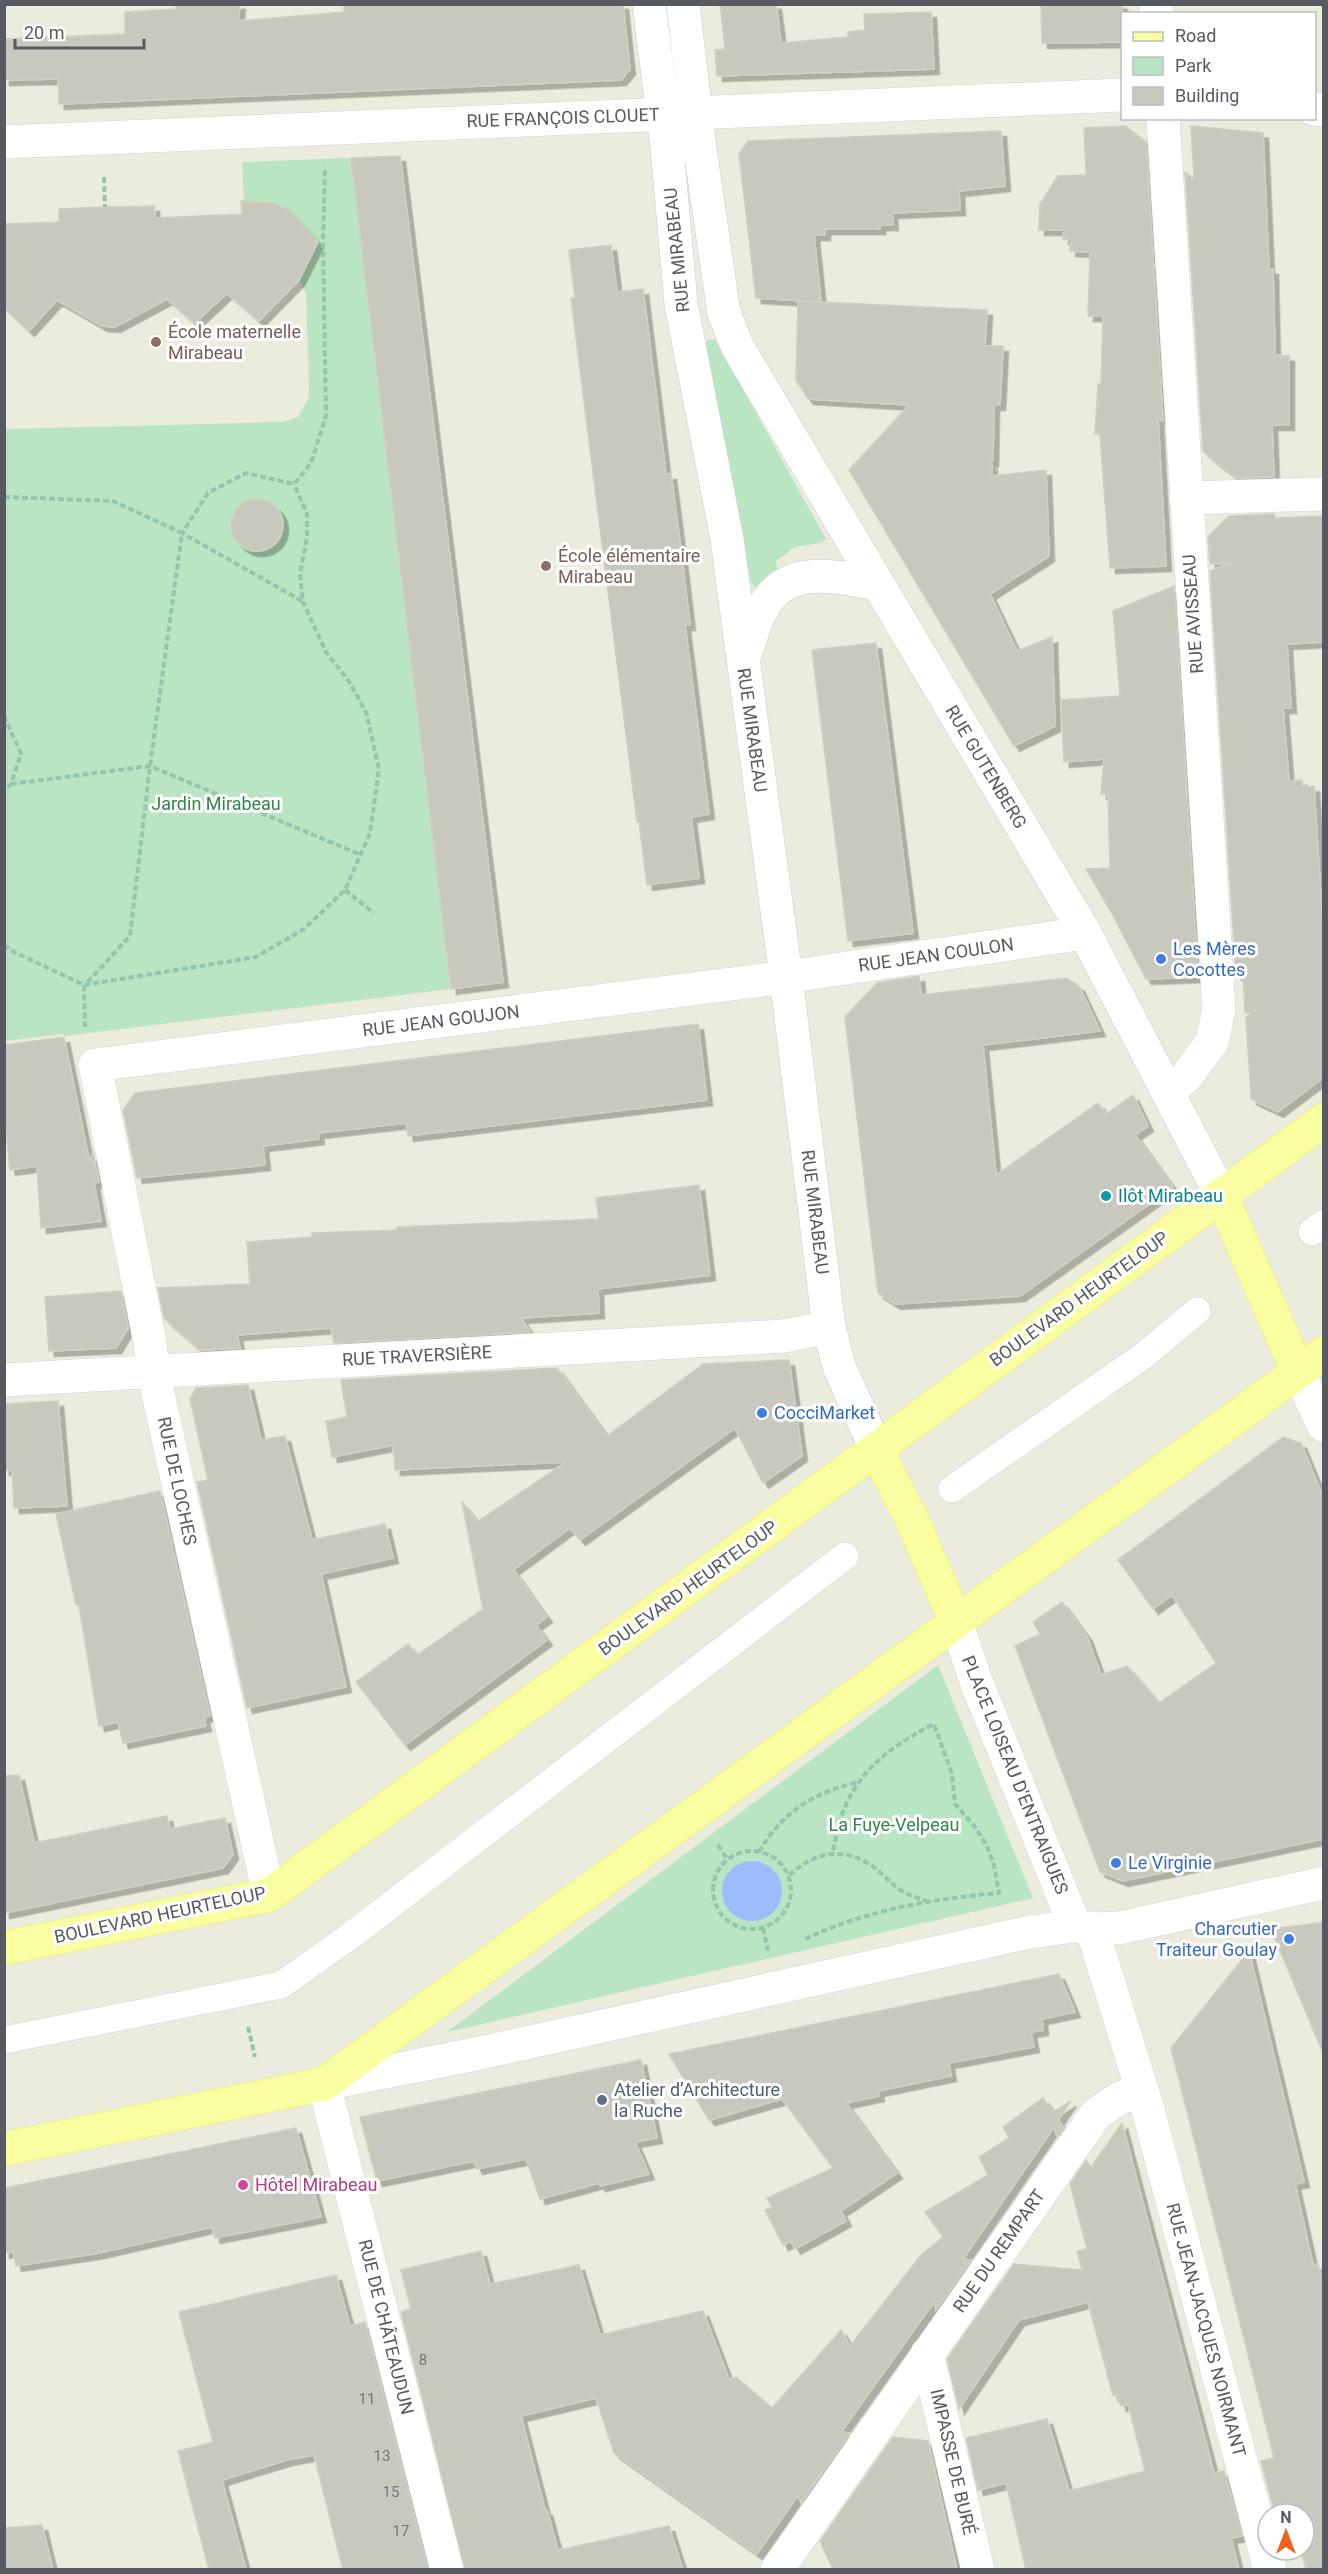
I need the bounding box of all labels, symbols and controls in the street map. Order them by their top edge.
scale bar [15,12,144,50]
legend [1121,12,1316,120]
text: 20 m [24,22,64,43]
text: Road [1175,25,1216,46]
text: Park [1175,55,1212,76]
text: Building [1175,85,1239,106]
street label: RUE FRANÇOIS CLOUET [466,104,660,131]
street label: RUE MIRABEAU [659,186,694,314]
place label: École maternelle Mirabeau [168,321,301,363]
marker: École maternelle Mirabeau [149,335,163,349]
place label: École élémentaire Mirabeau [558,545,700,587]
street label: RUE AVISSEAU [1178,554,1207,674]
marker: École élémentaire Mirabeau [539,559,553,573]
street label: RUE MIRABEAU [733,666,772,794]
street label: RUE GUTENBERG [941,701,1031,832]
park label: Jardin Mirabeau [151,793,281,814]
street label: RUE JEAN COULON [857,933,1015,976]
place label: Les Mères Cocottes [1173,938,1256,980]
marker: Les Mères Cocottes [1154,952,1168,966]
street label: RUE JEAN GOUJON [361,1000,521,1041]
street label: RUE MIRABEAU [797,1148,834,1276]
place label: Ilôt Mirabeau [1118,1185,1223,1206]
marker: Ilôt Mirabeau [1099,1189,1113,1203]
street label: BOULEVARD HEURTELOUP [985,1227,1172,1370]
street label: RUE TRAVERSIÈRE [342,1341,492,1370]
place label: CocciMarket [774,1402,875,1423]
marker: CocciMarket [755,1406,769,1420]
street label: RUE DE LOCHES [154,1415,201,1547]
street label: BOULEVARD HEURTELOUP [594,1516,781,1659]
street label: PLACE LOISEAU D'ENTRAIGUES [958,1652,1073,1897]
park label: La Fuye-Velpeau [829,1814,959,1835]
place label: Le Virginie [1128,1852,1212,1873]
marker: Le Virginie [1109,1856,1123,1870]
street label: BOULEVARD HEURTELOUP [52,1882,268,1947]
place label: Charcutier Traiteur Goulay [1156,1918,1277,1960]
marker: Charcutier Traiteur Goulay [1282,1932,1296,1946]
place label: Atelier d’Architecture la Ruche [614,2079,780,2121]
marker: Atelier d’Architecture la Ruche [595,2093,609,2107]
place label: Hôtel Mirabeau [255,2174,377,2195]
marker: Hôtel Mirabeau [236,2178,250,2192]
street label: RUE DU REMPART [948,2185,1049,2316]
street label: RUE JEAN-JACQUES NOIRMANT [1162,2201,1251,2459]
street label: RUE DE CHÂTEAUDUN [355,2237,418,2417]
house number: 8 [419,2351,427,2369]
street label: IMPASSE DE BURÉ [926,2387,981,2537]
house number: 11 [359,2390,375,2408]
house number: 13 [374,2447,390,2465]
house number: 15 [383,2483,399,2501]
north arrow [1256,2502,1316,2562]
text: N [1280,2508,1292,2527]
house number: 17 [393,2522,409,2540]

